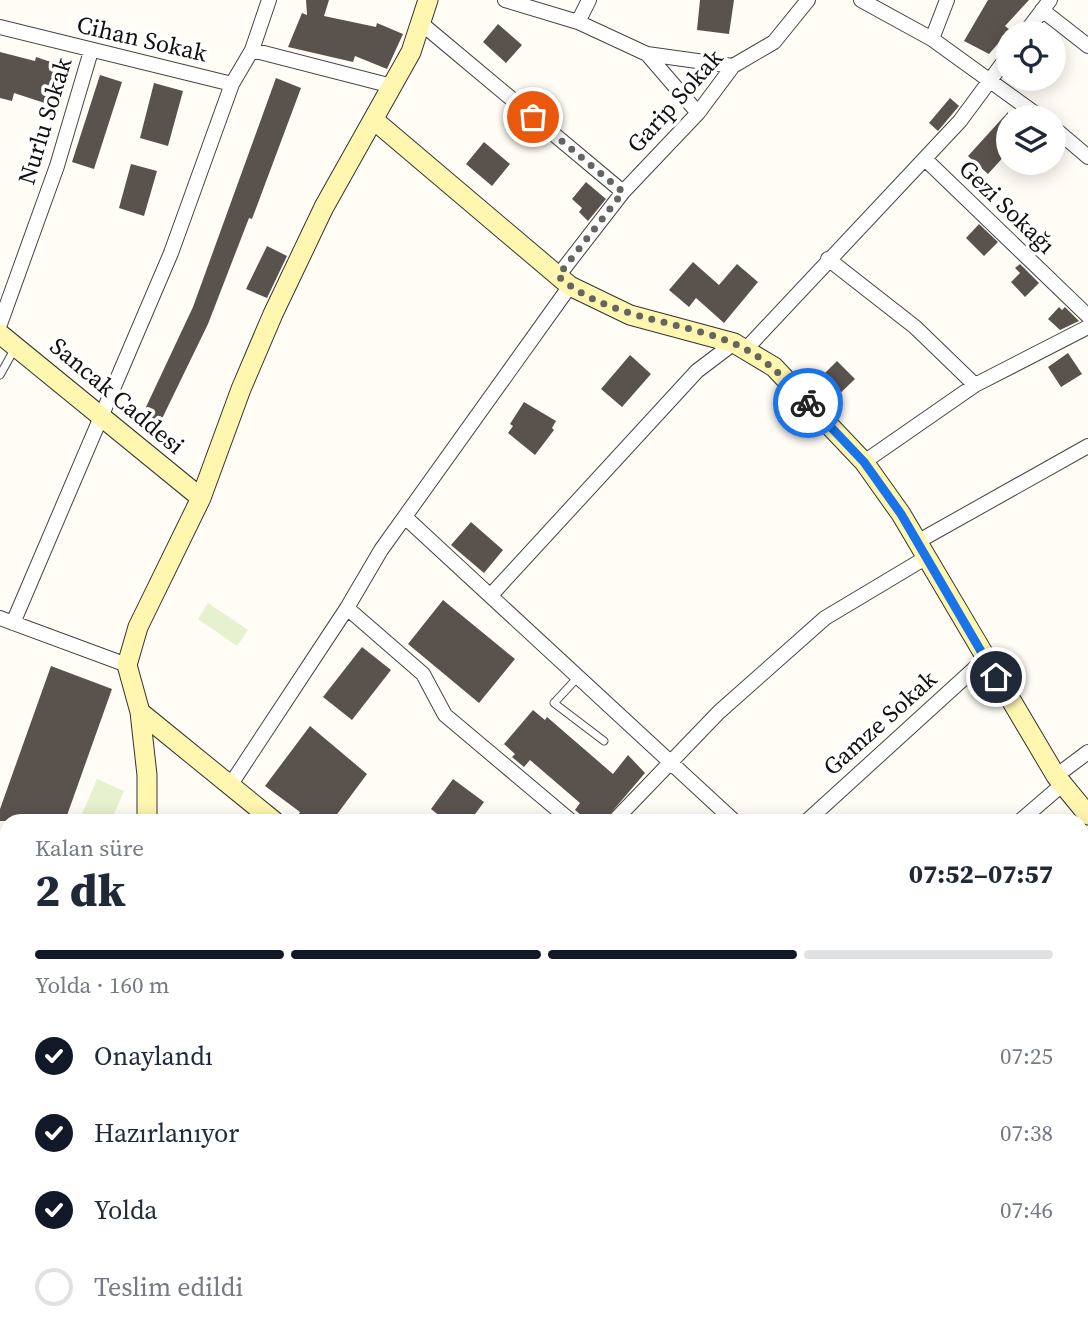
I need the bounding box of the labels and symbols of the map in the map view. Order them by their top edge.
street label: Cihan Sokak [74,8,211,70]
street label: Garip Sokak [619,41,731,160]
street label: Nurlu Sokak [10,52,80,188]
pin [503,87,563,147]
street label: Gezi Sokağı [952,152,1063,261]
street label: Sancak Caddesi [43,330,191,462]
courier [773,368,843,438]
pin [966,647,1026,707]
street label: Gamze Sokak [816,662,944,783]

